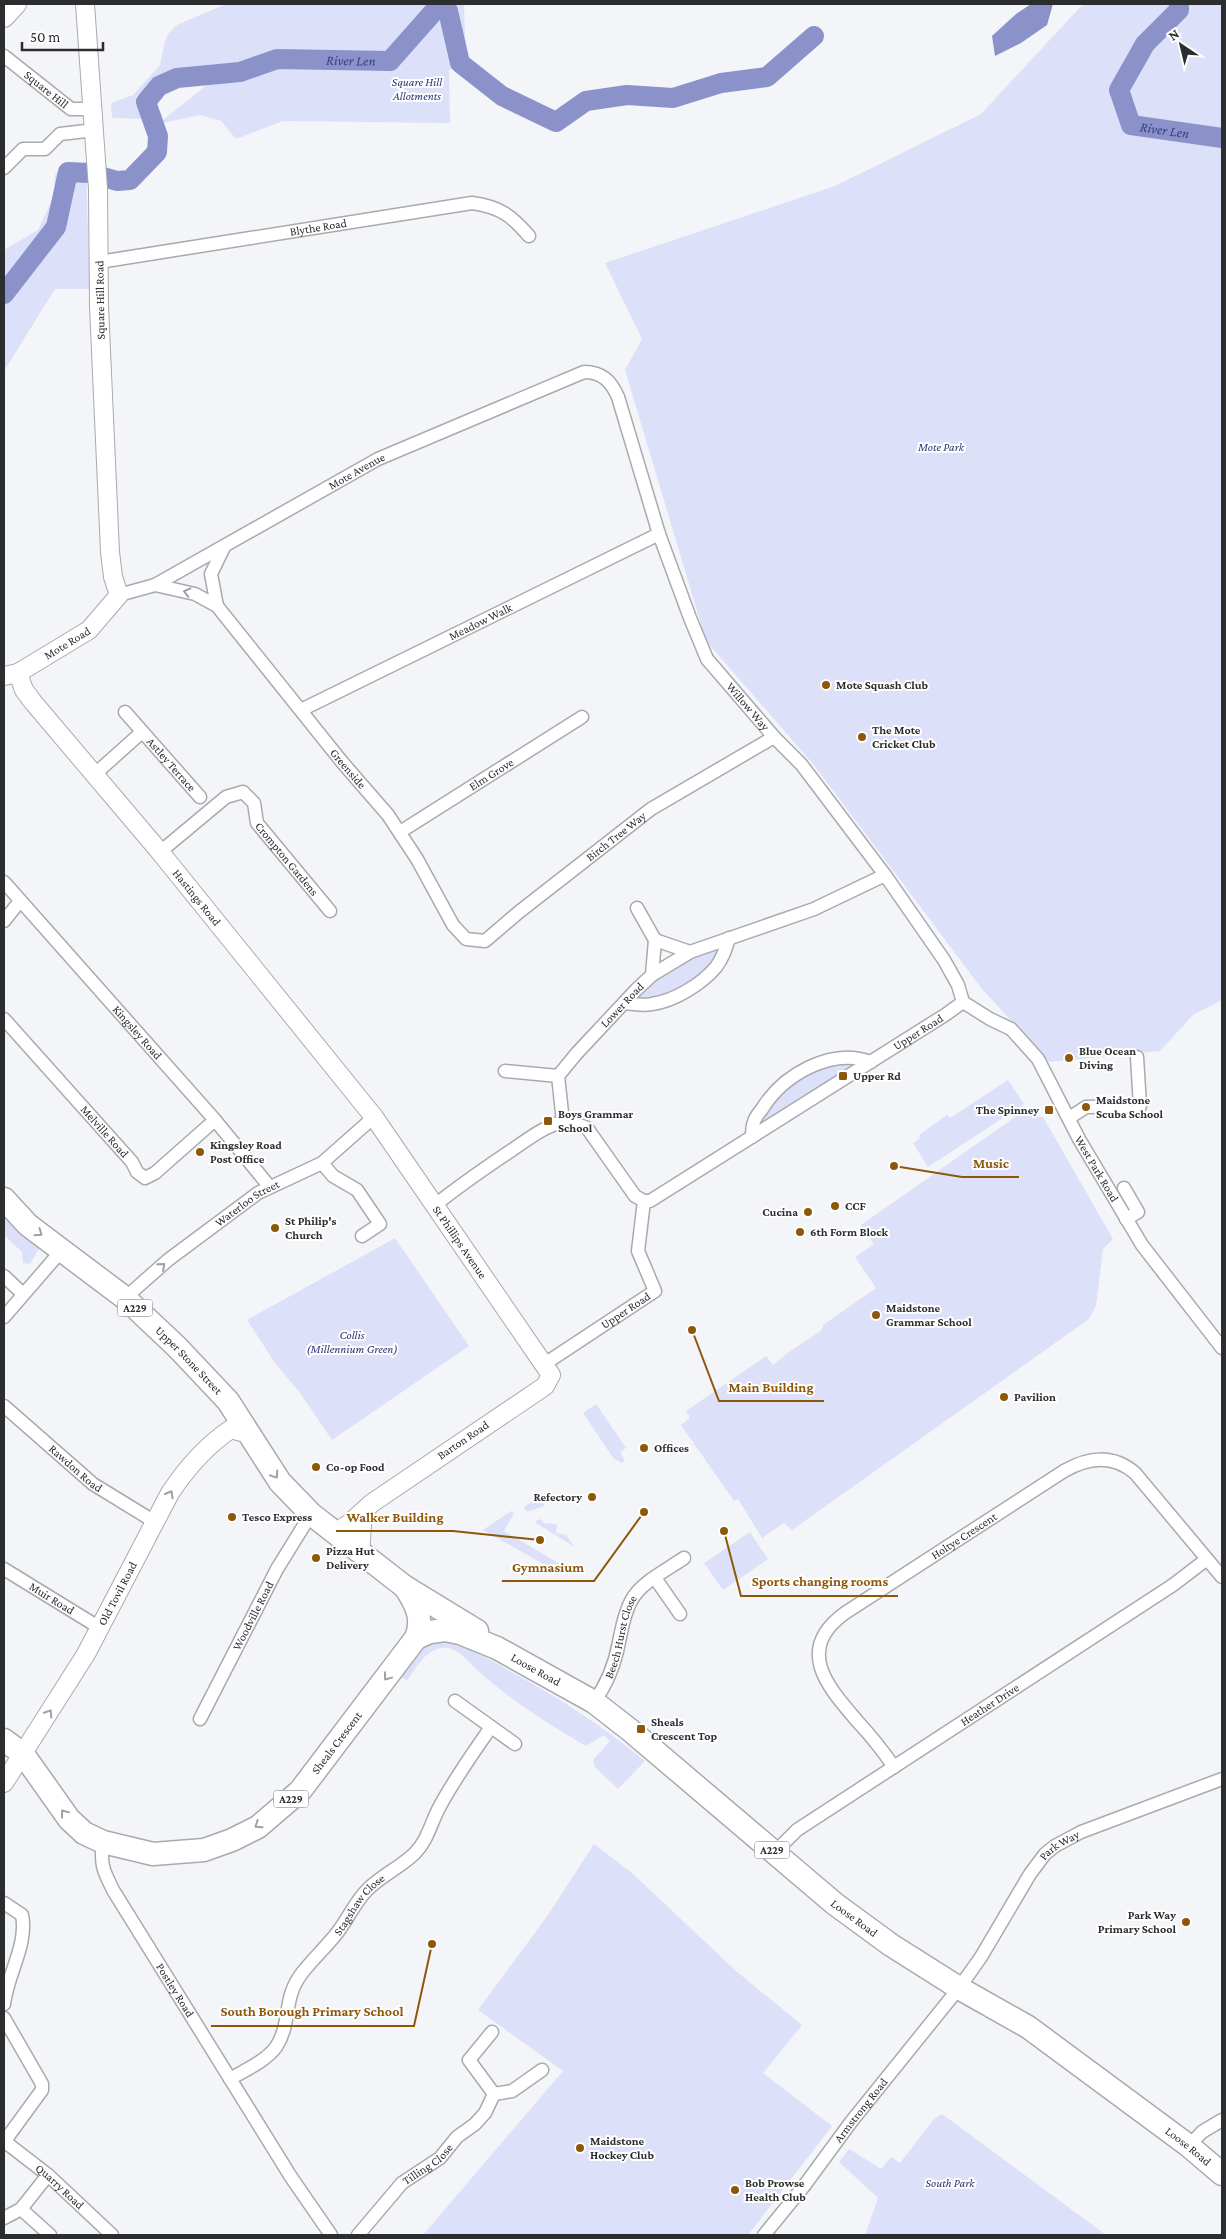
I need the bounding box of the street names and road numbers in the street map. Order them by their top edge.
street label: Square Hill [21,68,71,111]
street label: Blythe Road [289,216,348,239]
street label: Square Hill Road [92,260,108,340]
street label: Mote Avenue [326,450,387,493]
street label: Meadow Walk [446,600,515,643]
street label: Mote Road [42,623,94,662]
street label: Willow Way [723,680,773,734]
street label: Astley Terrace [144,735,199,794]
street label: Greenside [327,746,369,792]
street label: Elm Grove [466,755,516,794]
street label: Birch Tree Way [583,808,649,864]
street label: Crompton Gardens [252,819,322,899]
street label: Hastings Road [170,866,224,929]
street label: Lower Road [598,979,647,1030]
street label: Kingsley Road [110,1003,165,1063]
street label: Upper Road [890,1011,946,1053]
street label: Melville Road [78,1103,132,1161]
street label: West Park Road [1072,1133,1122,1205]
street label: Waterloo Street [212,1177,283,1230]
street label: St Phillips Avenue [430,1203,490,1281]
street label: Upper Road [598,1289,654,1332]
road number: A229 [118,1300,152,1316]
street label: Upper Stone Street [152,1323,226,1398]
street label: Barton Road [435,1417,492,1462]
street label: Rawdon Road [46,1442,106,1495]
street label: Holtye Crescent [928,1509,1000,1562]
street label: Old Tovil Road [95,1559,140,1628]
street label: Woodville Road [229,1578,277,1653]
street label: Muir Road [27,1579,77,1618]
street label: Beech Hurst Close [602,1592,640,1681]
street label: Loose Road [509,1650,564,1689]
street label: Heather Drive [958,1680,1022,1729]
street label: Sheals Crescent [308,1708,365,1777]
road number: A229 [274,1790,308,1808]
street label: Park Way [1036,1827,1082,1863]
road number: A229 [754,1842,790,1858]
street label: Stagshaw Close [331,1871,387,1938]
street label: Loose Road [828,1896,881,1940]
street label: Postley Road [153,1961,197,2020]
street label: Armstrong Road [831,2075,891,2145]
street label: Loose Road [1163,2124,1215,2169]
street label: Tilling Close [400,2141,456,2188]
street label: Quarry Road [33,2161,87,2213]

